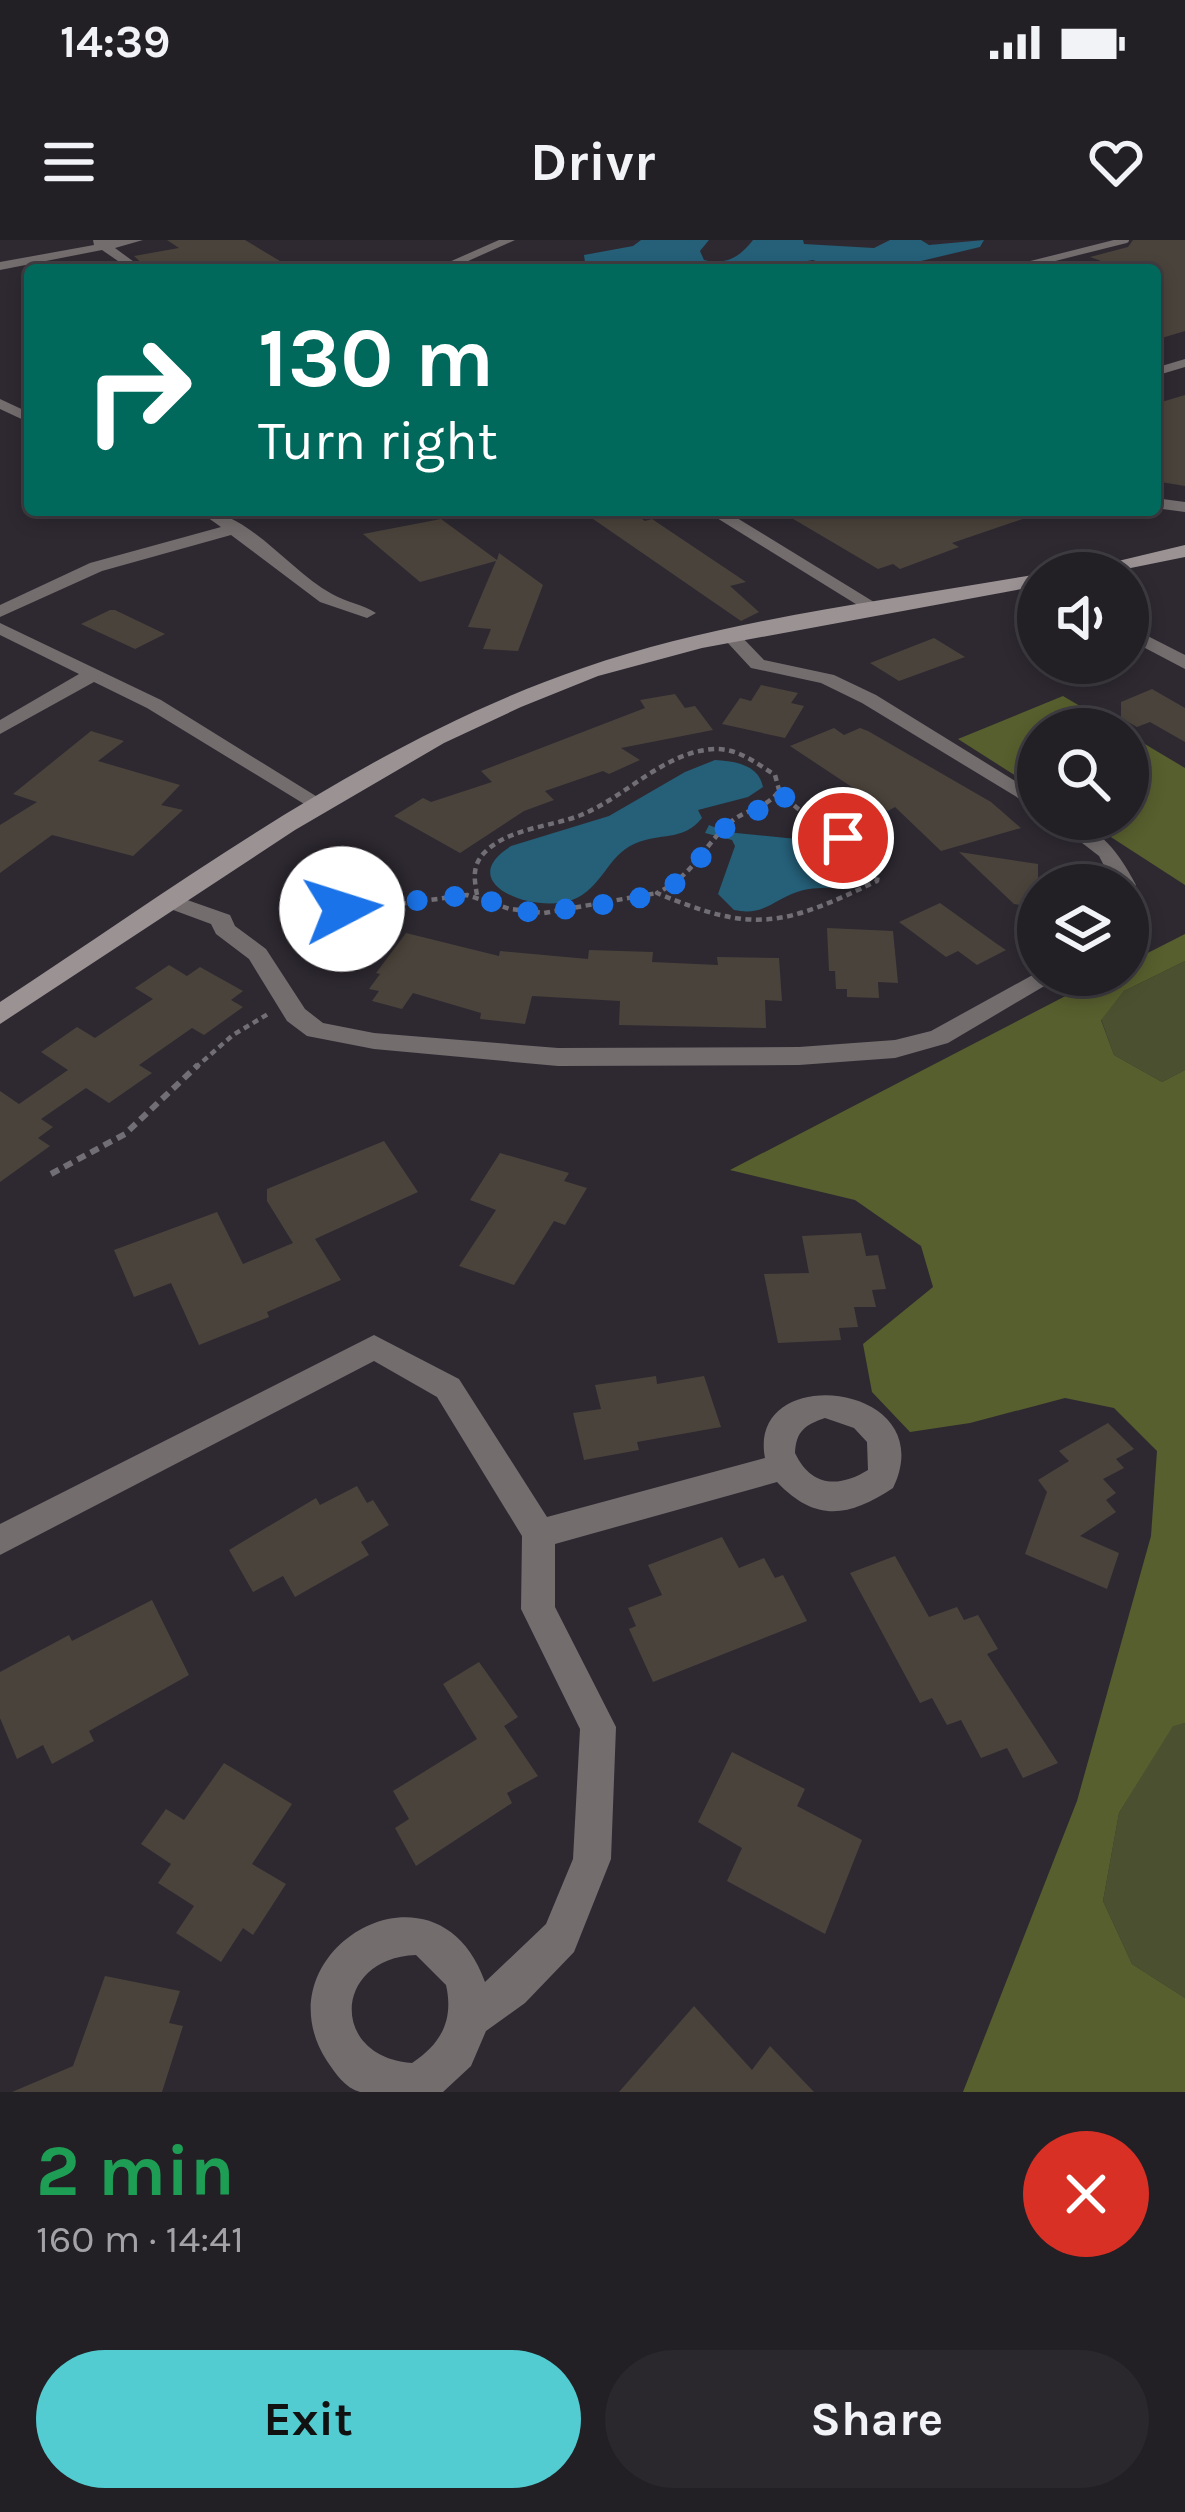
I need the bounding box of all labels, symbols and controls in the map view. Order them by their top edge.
text: 14:39 [60,16,170,68]
icon: menu [36,129,102,195]
icon: heart [1083,129,1149,195]
text: Drivr [530,130,655,194]
text: 130 m [258,309,494,407]
icon: right [60,312,216,468]
text: Turn right [258,409,498,473]
map controls [1017,552,1149,996]
button: sound [1017,552,1149,684]
button: search [1017,708,1149,840]
pin [792,787,894,889]
icon: arrive [810,805,876,871]
position arrow [279,846,405,972]
button: layers [1017,864,1149,996]
text: 2 min [36,2129,235,2213]
button: close [1023,2131,1149,2257]
text: 160 m · 14:41 [36,2216,244,2262]
button: Exit [36,2350,581,2488]
button: Share [605,2350,1149,2488]

